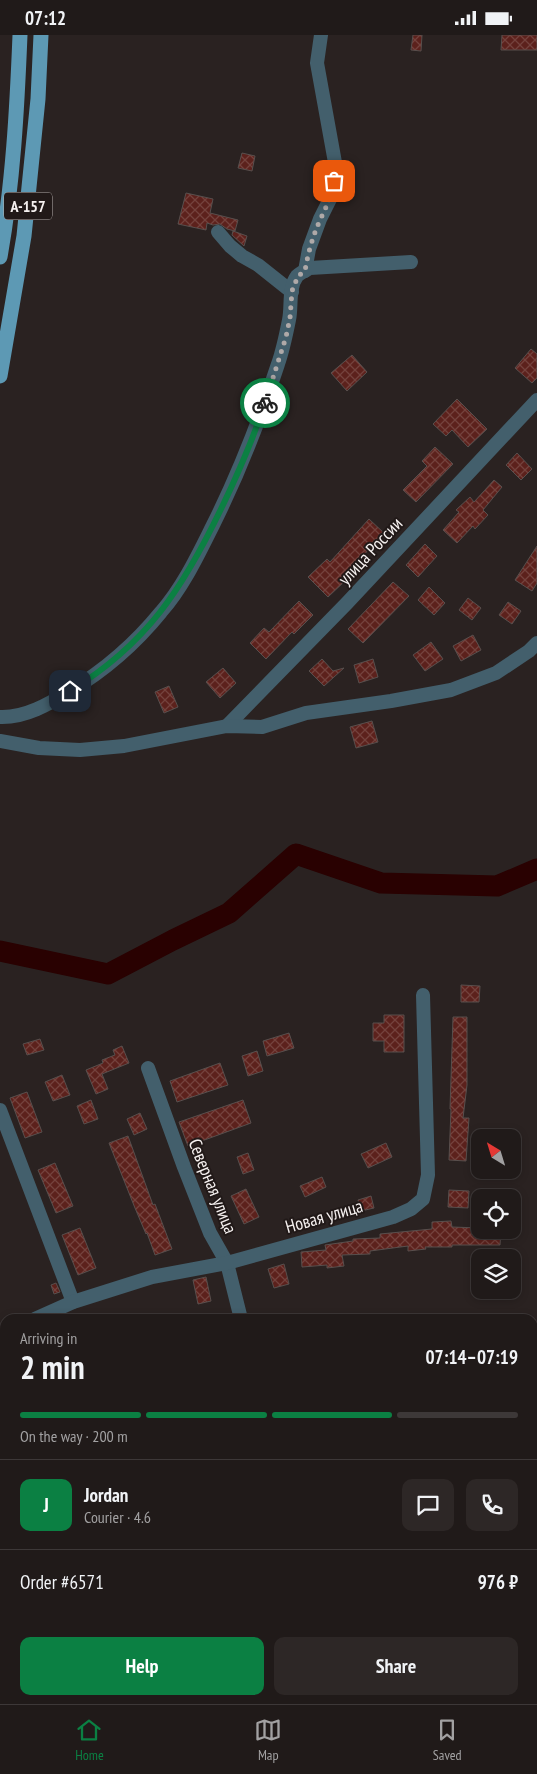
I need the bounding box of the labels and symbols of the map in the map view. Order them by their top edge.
pin [313,160,355,202]
road number: А-157 [4,193,52,220]
courier [240,378,290,428]
street label: улица России [333,512,407,590]
pin [49,670,91,712]
north arrow [471,1129,521,1179]
street label: Северная улица [184,1135,242,1237]
street label: Новая улица [283,1194,365,1238]

